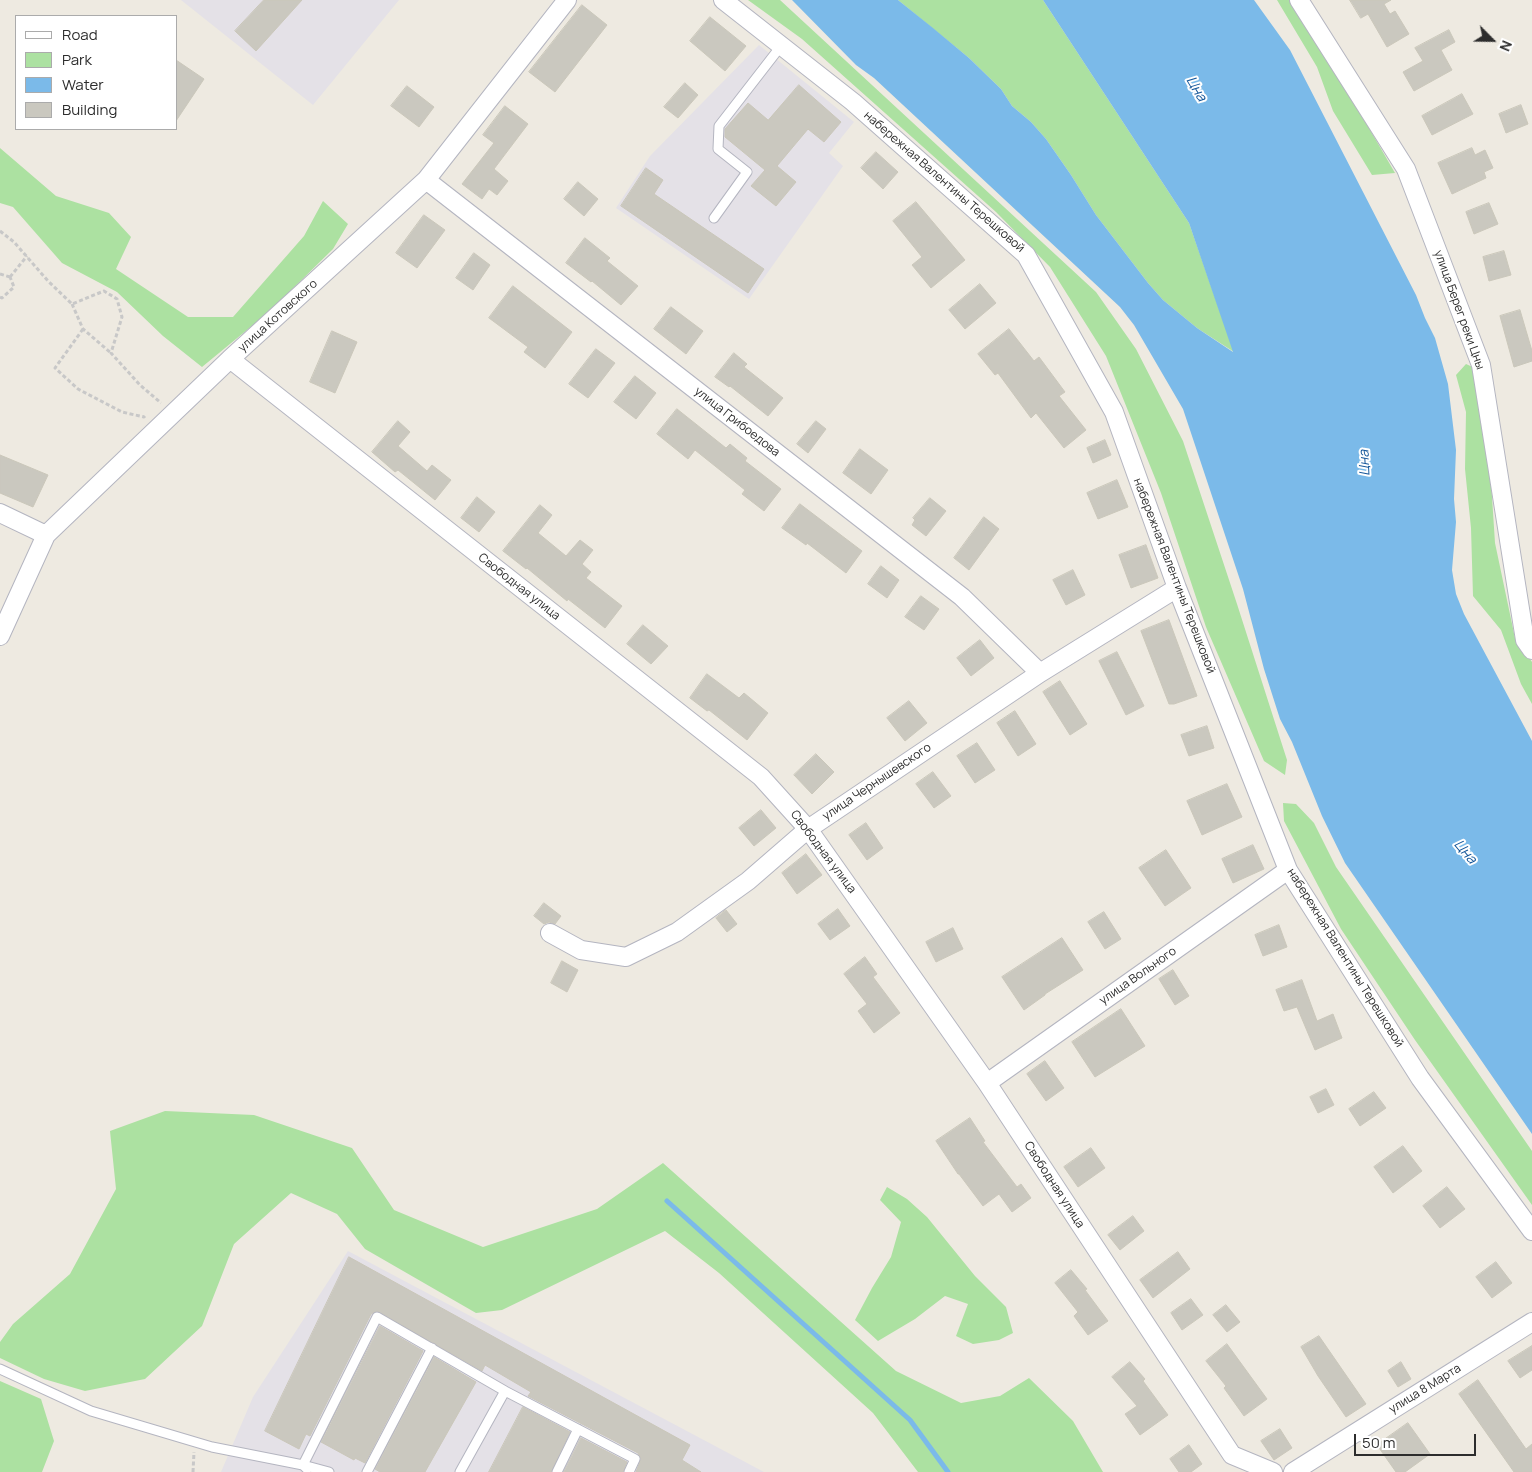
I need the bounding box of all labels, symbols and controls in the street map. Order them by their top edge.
legend [15,15,178,130]
north arrow [1467,15,1517,65]
text: Road [62,24,98,45]
text: N [1496,38,1517,54]
text: Park [62,49,92,70]
water label: Цна [1182,73,1210,105]
text: Water [62,74,104,95]
text: Building [62,99,117,120]
street label: набережная Валентины Терешковой [861,108,1027,256]
street label: улица Берег реки Цны [1431,248,1487,372]
street label: улица Котовского [235,277,321,355]
street label: улица Грибоедова [691,384,783,460]
water label: Цна [1356,450,1374,476]
street label: набережная Валентины Терешковой [1130,476,1218,676]
street label: Свободная улица [475,551,563,623]
street label: улица Чернышевского [820,740,934,824]
street label: Свободная улица [787,808,859,896]
water label: Цна [1450,837,1480,867]
street label: набережная Валентины Терешковой [1284,866,1406,1050]
street label: улица Вольного [1097,944,1179,1008]
street label: Свободная улица [1021,1139,1087,1231]
street label: улица 8 Марта [1386,1361,1464,1417]
scale bar [1357,1424,1480,1456]
text: 50 m [1362,1432,1396,1453]

